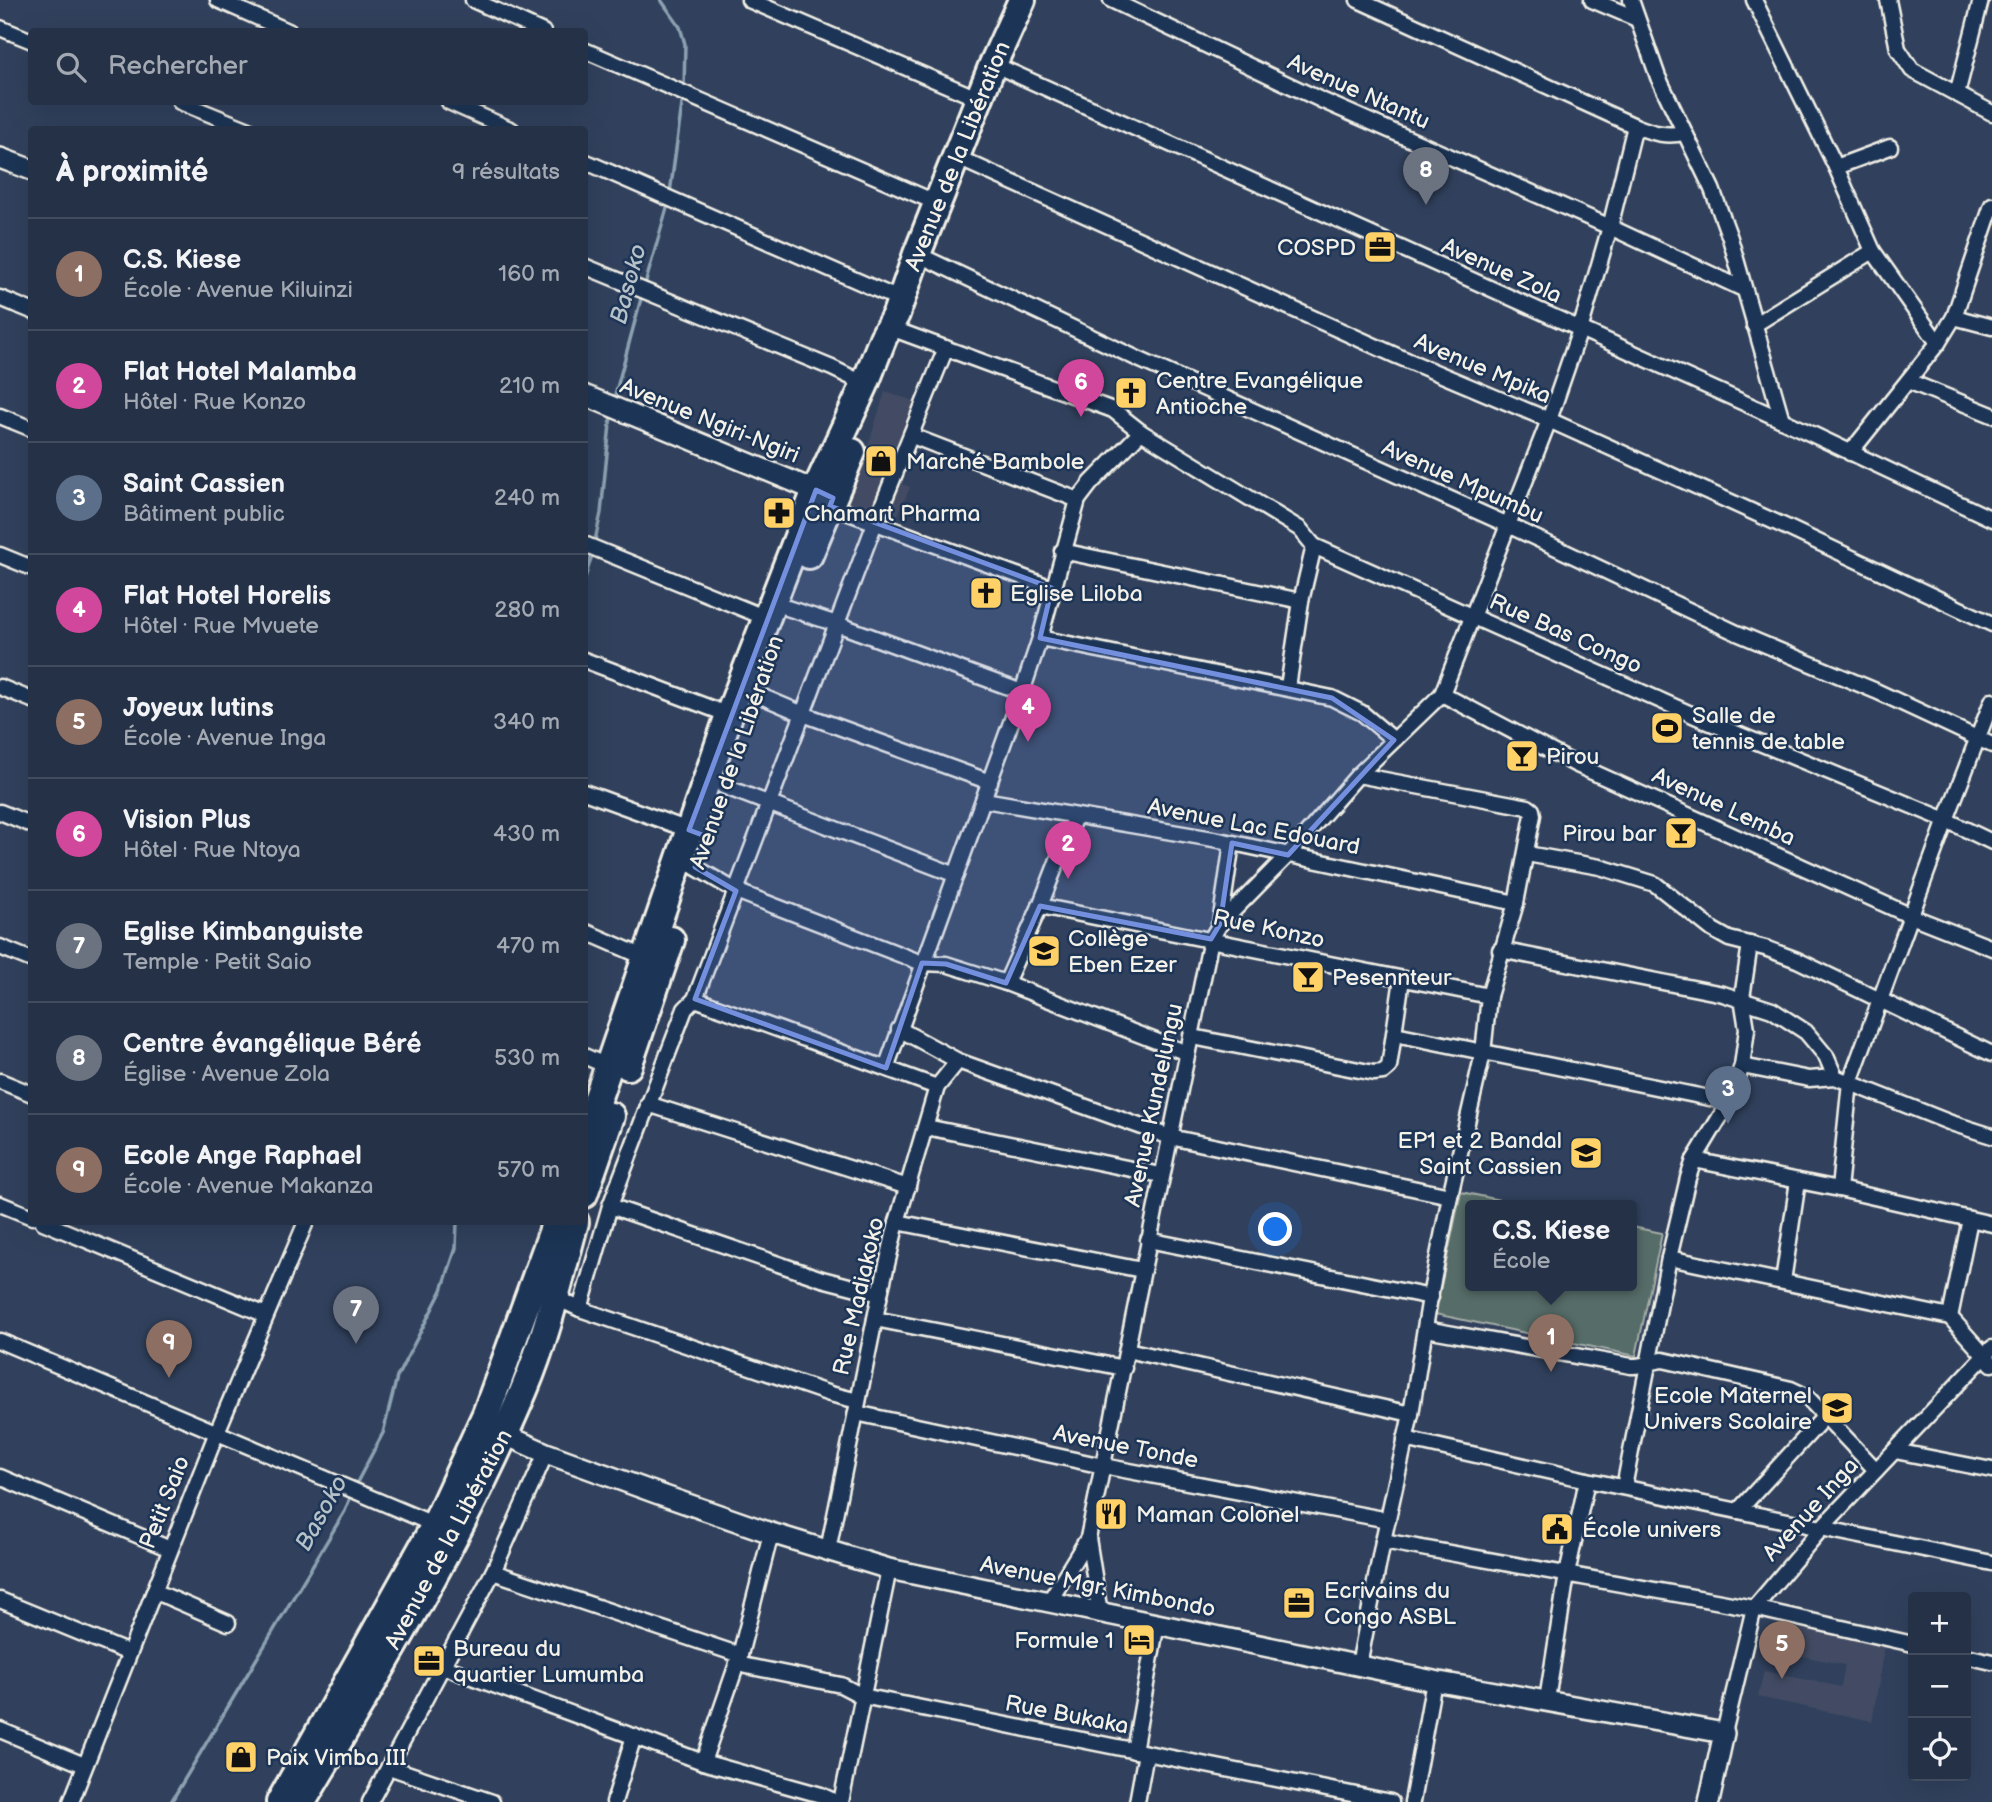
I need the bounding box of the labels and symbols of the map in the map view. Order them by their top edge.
street label: Avenue de la Libération [899,37,1017,275]
street label: Avenue Ntantu [1283,48,1434,136]
pin: 8 [1403,147,1449,205]
office icon: COSPD [1361,228,1399,266]
street label: Avenue Zola [1437,232,1566,310]
place label: COSPD [1277,234,1356,262]
water label: Basoko [604,241,653,327]
street label: Avenue Mpika [1410,328,1555,410]
pin: 6 [1058,359,1104,417]
place label: Centre Evangélique Antioche [1156,367,1363,421]
street label: Avenue Ngiri-Ngiri [616,372,803,470]
church icon: Centre Evangélique Antioche [1112,374,1150,412]
street label: Avenue Mpumbu [1377,434,1548,530]
shop icon: Marché Bambole [862,442,900,480]
place label: Marché Bambole [906,448,1084,476]
pharmacy icon: Chamart Pharma [760,494,798,532]
place label: Chamart Pharma [804,500,981,528]
church icon: Eglise Liloba [967,574,1005,612]
place label: Eglise Liloba [1010,580,1143,608]
street label: Rue Bas Congo [1485,588,1646,680]
street label: Avenue de la Libération [684,632,790,873]
pin: 4 [1005,684,1051,742]
place label: Salle de tennis de table [1692,702,1845,756]
sports icon: Salle de tennis de table [1648,709,1686,747]
bar icon: Pirou [1503,737,1541,775]
place label: Pirou [1546,743,1599,771]
street label: Avenue Lemba [1648,762,1800,852]
street label: Avenue Lac Edouard [1145,793,1362,861]
bar icon: Pirou bar [1662,814,1700,852]
place label: Pirou bar [1562,820,1657,848]
pin: 2 [1045,821,1091,879]
street label: Rue Konzo [1210,903,1327,954]
place label: Collège Eben Ezer [1068,925,1177,979]
school or university icon: Collège Eben Ezer [1025,932,1063,970]
bar icon: Pesennteur [1289,958,1327,996]
place label: Pesennteur [1332,964,1452,992]
street label: Avenue Kundelungu [1119,1001,1189,1210]
pin: 3 [1705,1066,1751,1124]
place label: EP1 et 2 Bandal Saint Cassien [1398,1127,1562,1181]
school or university icon: EP1 et 2 Bandal Saint Cassien [1567,1134,1605,1172]
your location [1258,1212,1292,1246]
street label: Rue Madiakoko [827,1214,891,1378]
pin: 7 [333,1286,379,1344]
pin: 1 [1528,1314,1574,1372]
pin: 9 [146,1320,192,1378]
place label: Ecole Maternel Univers Scolaire [1644,1382,1812,1436]
school or university icon: Ecole Maternel Univers Scolaire [1818,1389,1856,1427]
street label: Avenue Tonde [1051,1419,1201,1475]
street label: Avenue de la Libération [379,1425,519,1654]
street label: Petit Saio [134,1452,196,1553]
street label: Avenue Inga [1757,1452,1865,1567]
water label: Basoko [289,1471,354,1556]
restaurant icon: Maman Colonel [1092,1495,1130,1533]
place label: Maman Colonel [1136,1501,1299,1529]
public building icon: École univers [1538,1510,1576,1548]
place label: École univers [1582,1516,1721,1544]
street label: Avenue Mgr. Kimbondo [978,1550,1218,1624]
place label: Ecrivains du Congo ASBL [1324,1577,1457,1631]
office icon: Ecrivains du Congo ASBL [1280,1584,1318,1622]
hotel icon: Formule 1 [1120,1621,1158,1659]
pin: 5 [1759,1621,1805,1679]
place label: Formule 1 [1014,1627,1114,1655]
place label: Bureau du quartier Lumumba [453,1635,644,1689]
office icon: Bureau du quartier Lumumba [410,1642,448,1680]
street label: Rue Bukaka [1003,1689,1131,1741]
shop icon: Paix Vimba III [222,1738,260,1776]
place label: Paix Vimba III [266,1744,407,1772]

